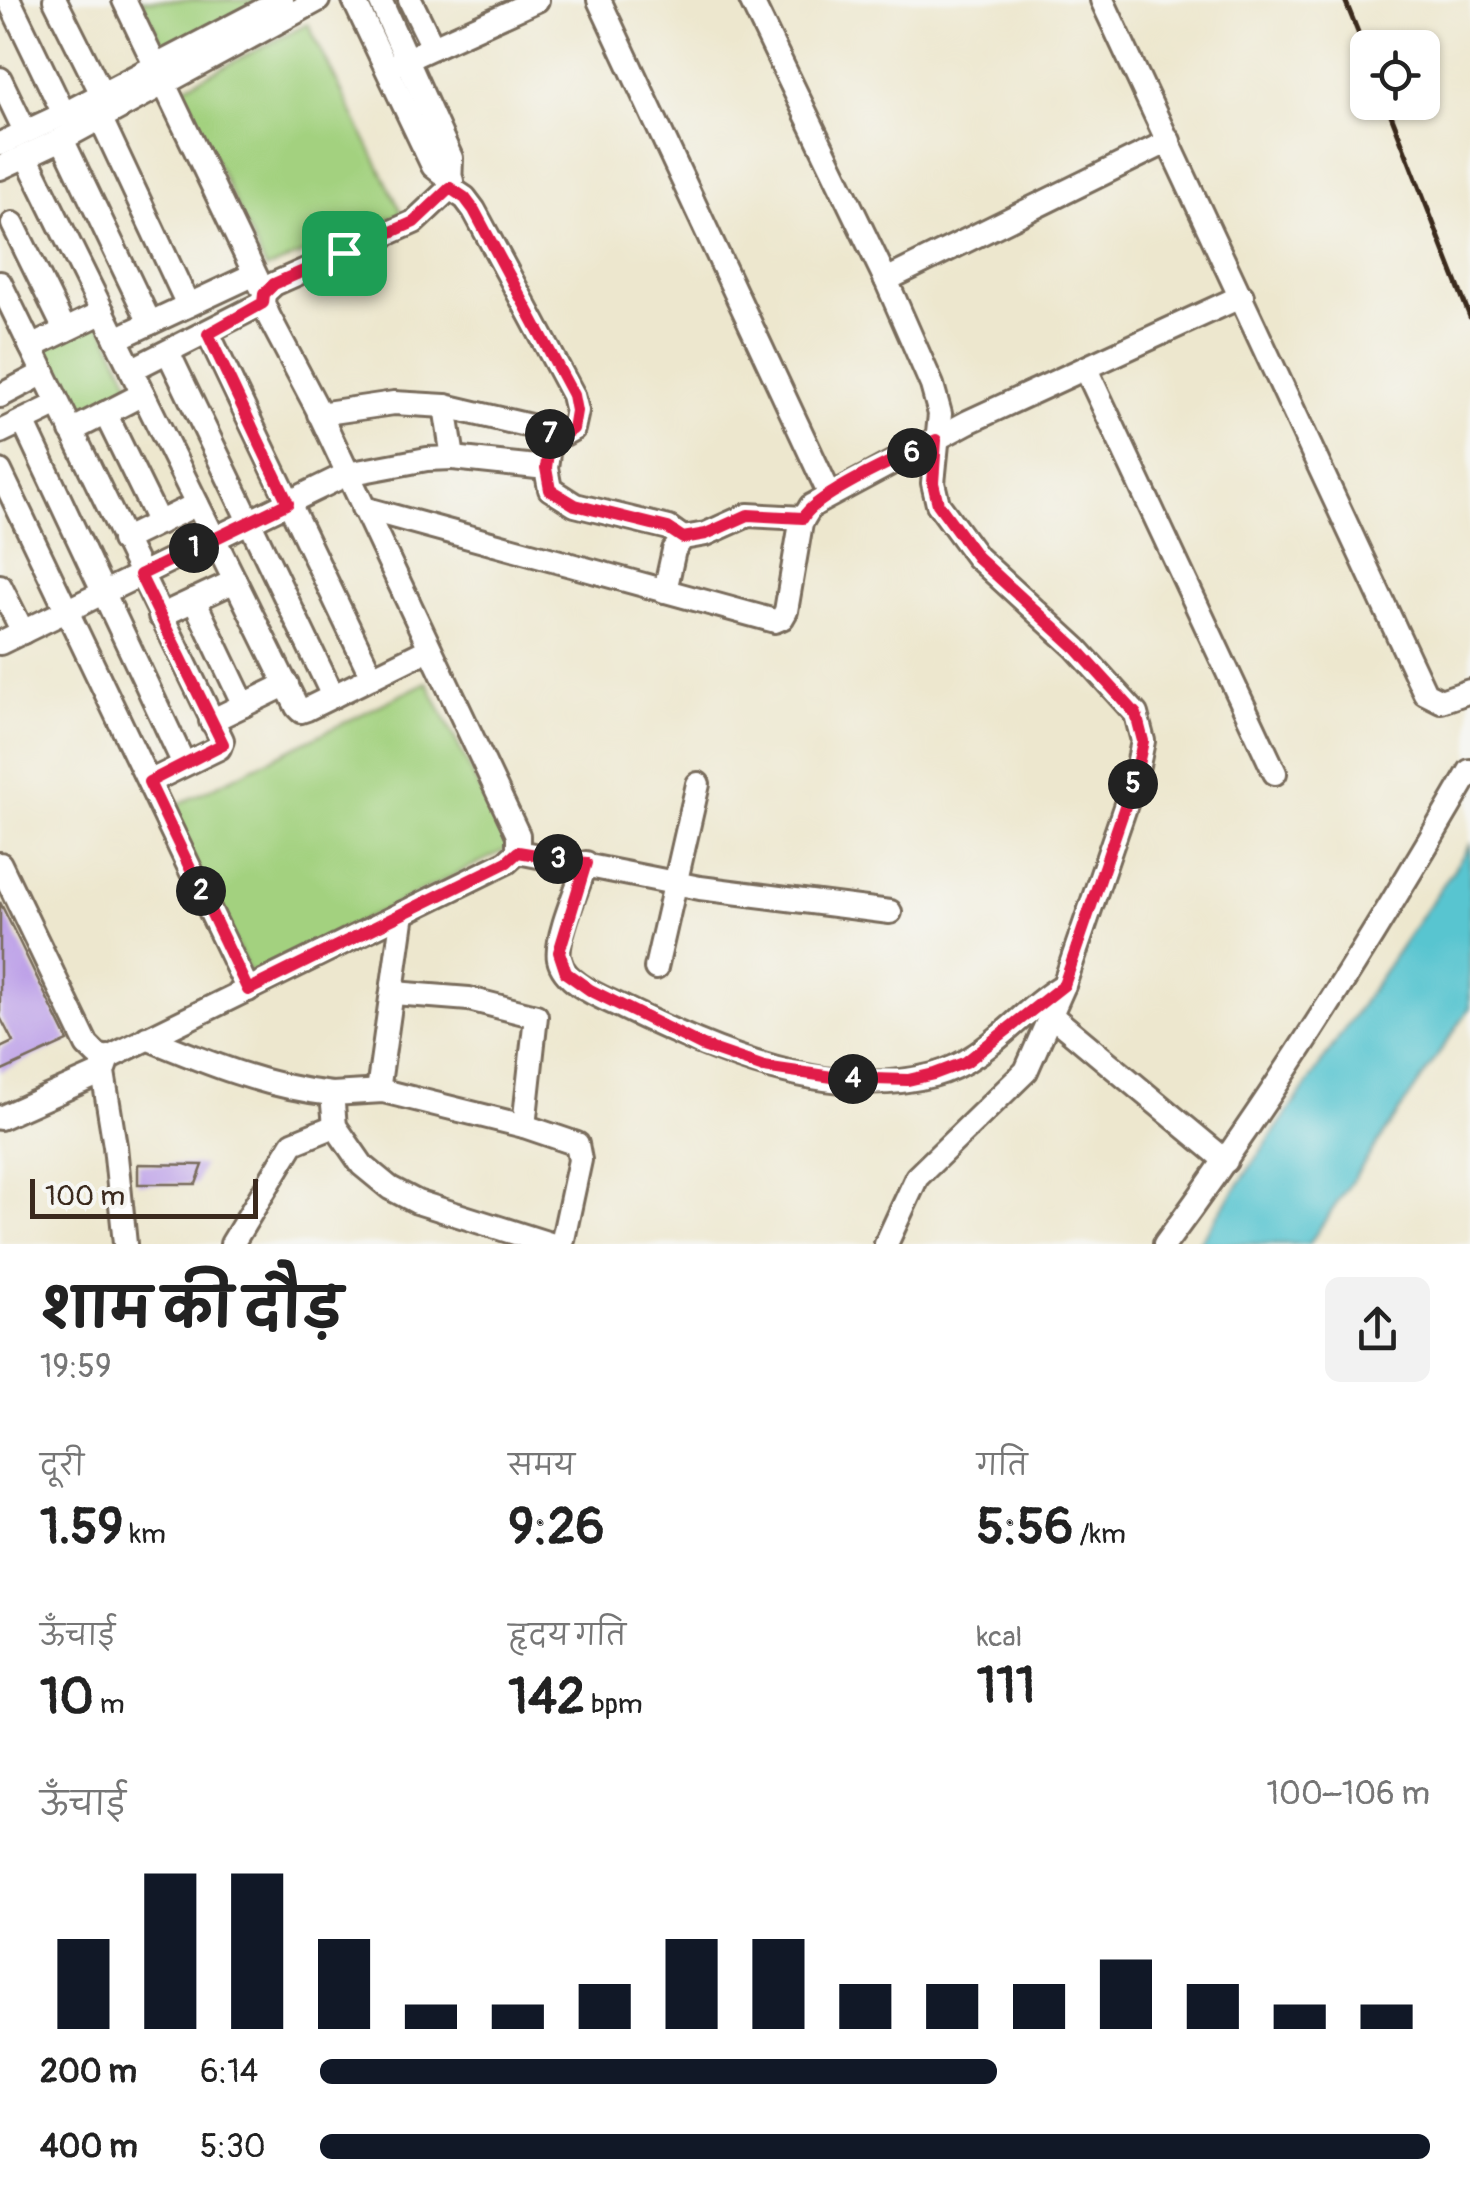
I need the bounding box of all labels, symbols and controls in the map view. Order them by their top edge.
map controls [1350,30,1440,120]
button: locate [1350,30,1440,120]
pin [302,211,387,296]
icon: arrive [317,226,372,281]
pin: 7 [525,409,575,459]
text: 7 [543,416,557,451]
pin: 6 [887,428,937,478]
text: 6 [904,435,920,470]
pin: 1 [169,523,219,573]
text: 1 [189,530,199,565]
pin: 5 [1108,759,1158,809]
text: 5 [1125,766,1141,801]
pin: 3 [533,834,583,884]
text: 3 [550,841,566,876]
pin: 2 [176,866,226,916]
text: 2 [193,873,209,908]
pin: 4 [828,1054,878,1104]
text: 4 [845,1061,861,1096]
scale bar [30,1174,258,1218]
text: 100 m [45,1179,125,1214]
text: शाम की दौड़ [40,1275,342,1344]
button: share [1325,1277,1430,1382]
text: 19:59 [40,1347,111,1387]
text: दूरी [40,1449,84,1484]
text: समय [508,1449,575,1484]
text: गति [977,1449,1028,1484]
text: 1.59 [40,1496,123,1559]
text: 9:26 [508,1496,604,1559]
text: 5:56 [977,1496,1073,1559]
text: km [123,1517,166,1552]
text: /km [1073,1517,1126,1552]
text: ऊँचाई [40,1619,115,1654]
text: हृदय गति [508,1619,626,1654]
text: kcal [977,1620,1022,1655]
text: 111 [977,1655,1035,1718]
text: 10 [40,1666,94,1729]
text: 142 [508,1666,585,1729]
text: m [94,1687,125,1722]
text: bpm [585,1687,643,1722]
text: 100–106 m [1267,1774,1430,1814]
text: ऊँचाई [40,1785,126,1825]
text: 200 m [40,2052,137,2092]
text: 6:14 [200,2052,258,2092]
text: 400 m [40,2127,138,2167]
text: 5:30 [200,2127,266,2167]

